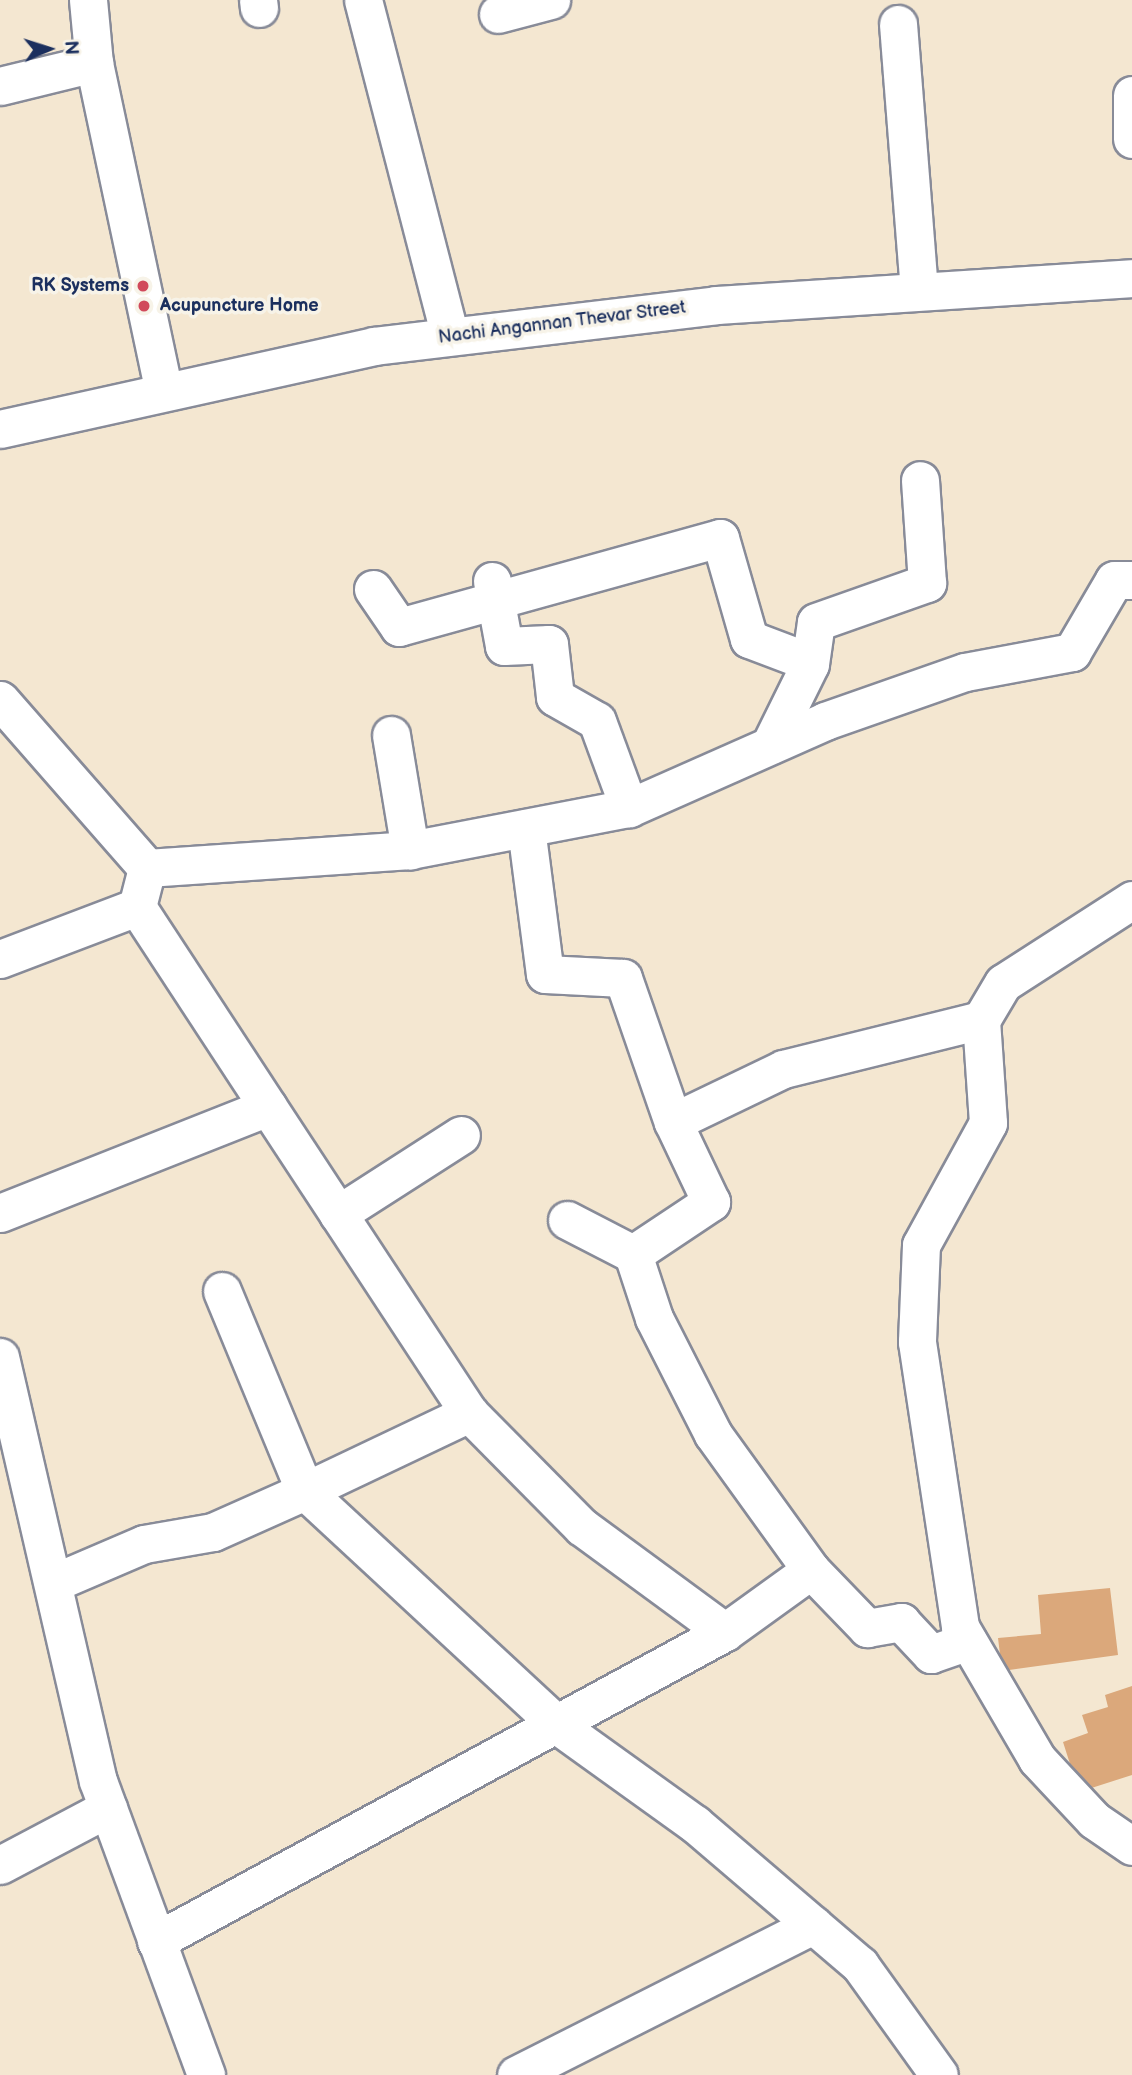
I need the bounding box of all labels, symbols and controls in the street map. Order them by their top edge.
north arrow [14,14,84,84]
text: N [59,40,82,56]
place label: RK Systems [31,275,129,297]
marker: RK Systems [135,278,151,294]
place label: Acupuncture Home [160,295,319,317]
marker: Acupuncture Home [134,296,154,316]
street label: Nachi Angannan Thevar Street [437,297,687,349]

